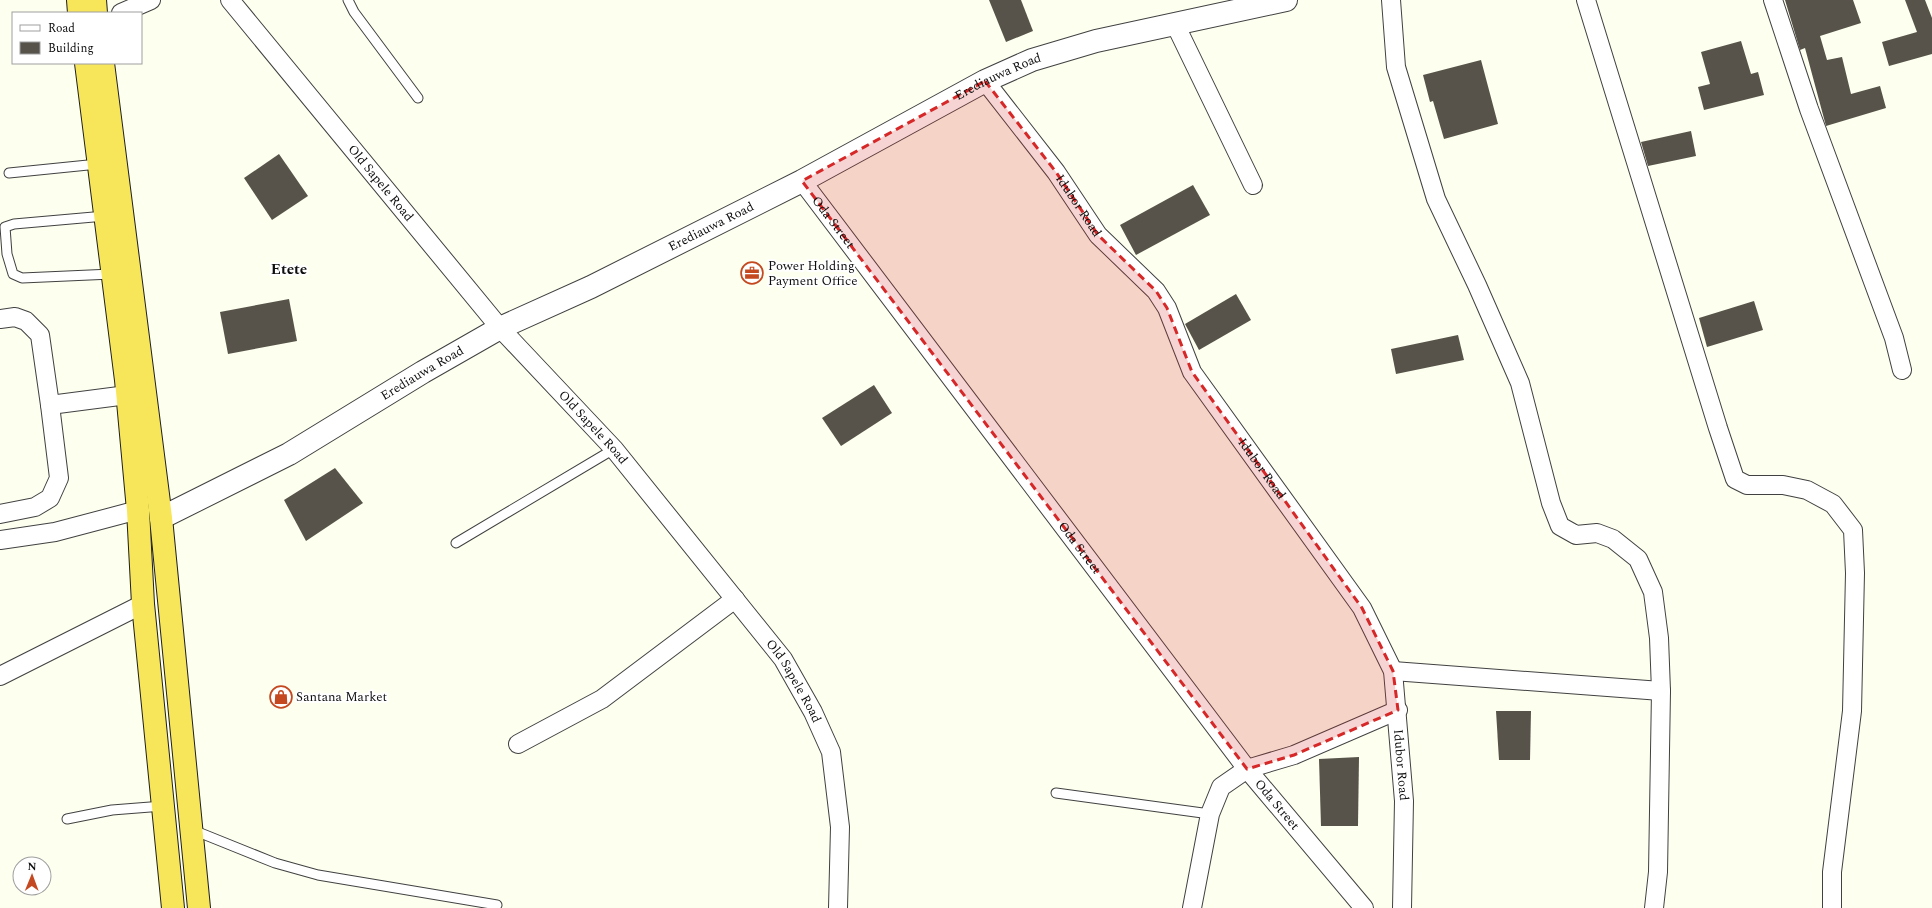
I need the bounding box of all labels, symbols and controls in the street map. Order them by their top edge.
legend [12,12,142,64]
text: Road [48,19,75,38]
text: Building [48,39,94,58]
street label: Erediauwa Road [951,48,1043,106]
street label: Old Sapele Road [343,140,418,226]
street label: Idubor Road [1050,170,1107,241]
street label: Oda Street [807,192,860,253]
street label: Erediauwa Road [665,197,757,257]
place label: Power Holding Payment Office [768,256,858,291]
district label: Etete [271,258,307,281]
office icon: Power Holding Payment Office [739,260,765,286]
street label: Erediauwa Road [377,341,468,406]
street label: Old Sapele Road [554,386,633,469]
street label: Idubor Road [1233,434,1291,504]
street label: Oda Street [1053,517,1106,579]
street label: Old Sapele Road [761,635,827,726]
shop icon: Santana Market [268,684,294,710]
place label: Santana Market [296,687,387,707]
street label: Idubor Road [1388,728,1414,801]
street label: Oda Street [1250,775,1305,835]
north arrow [12,856,52,896]
text: N [28,858,37,875]

